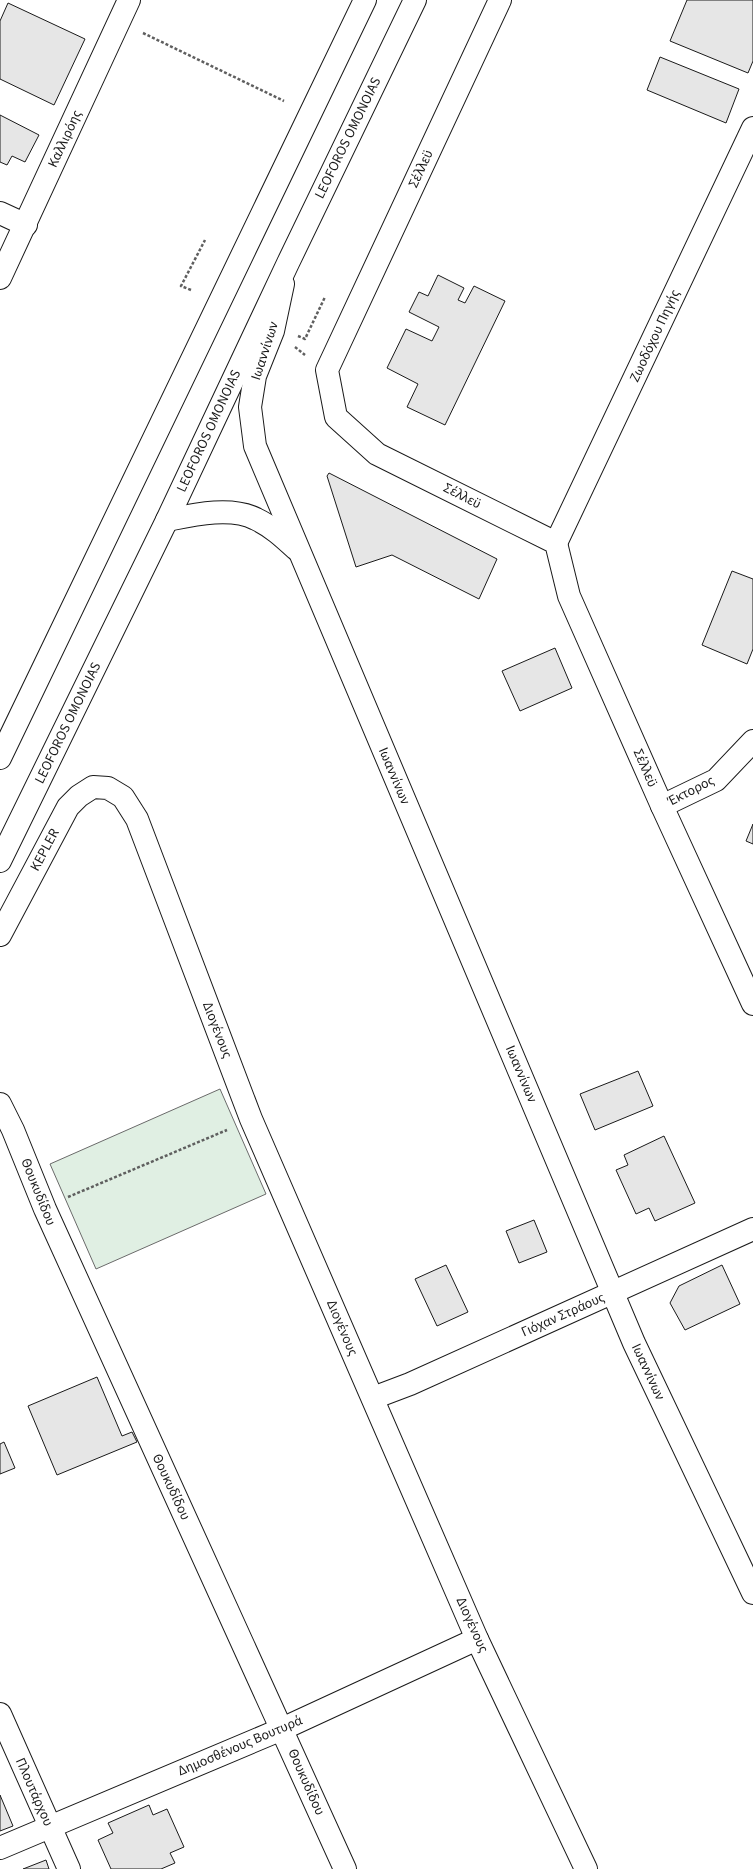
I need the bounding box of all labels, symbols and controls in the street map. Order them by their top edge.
street label: LEOFOROS OMONOIAS [310,74,386,202]
street label: Καλλιρόης [43,107,87,171]
street label: Σέλλεϋ [403,147,439,191]
street label: Ζωοδόχου Πηγής [625,286,685,386]
street label: Ιωαννίνων [246,319,284,383]
street label: LEOFOROS OMONOIAS [172,367,246,495]
street label: Σέλλεϋ [440,478,484,514]
street label: LEOFOROS OMONOIAS [30,659,106,787]
street label: Ιωαννίνων [373,744,415,808]
street label: Σέλλεϋ [628,746,662,790]
street label: Έκτορος [663,771,718,812]
street label: KEPLER [25,825,65,875]
street label: Διογένους [197,999,237,1061]
street label: Ιωαννίνων [500,1042,542,1106]
street label: Θουκυδίδου [15,1155,61,1229]
street label: Γιόχαν Στράους [518,1288,608,1342]
street label: Διογένους [321,1297,363,1359]
street label: Ιωαννίνων [626,1340,670,1404]
street label: Θουκυδίδου [147,1451,195,1523]
street label: Διογένους [451,1594,493,1656]
street label: Δημοσθένους Βουτυρά [174,1711,306,1781]
street label: Θουκυδίδου [282,1745,330,1819]
street label: Πλουτάρχου [10,1755,58,1829]

